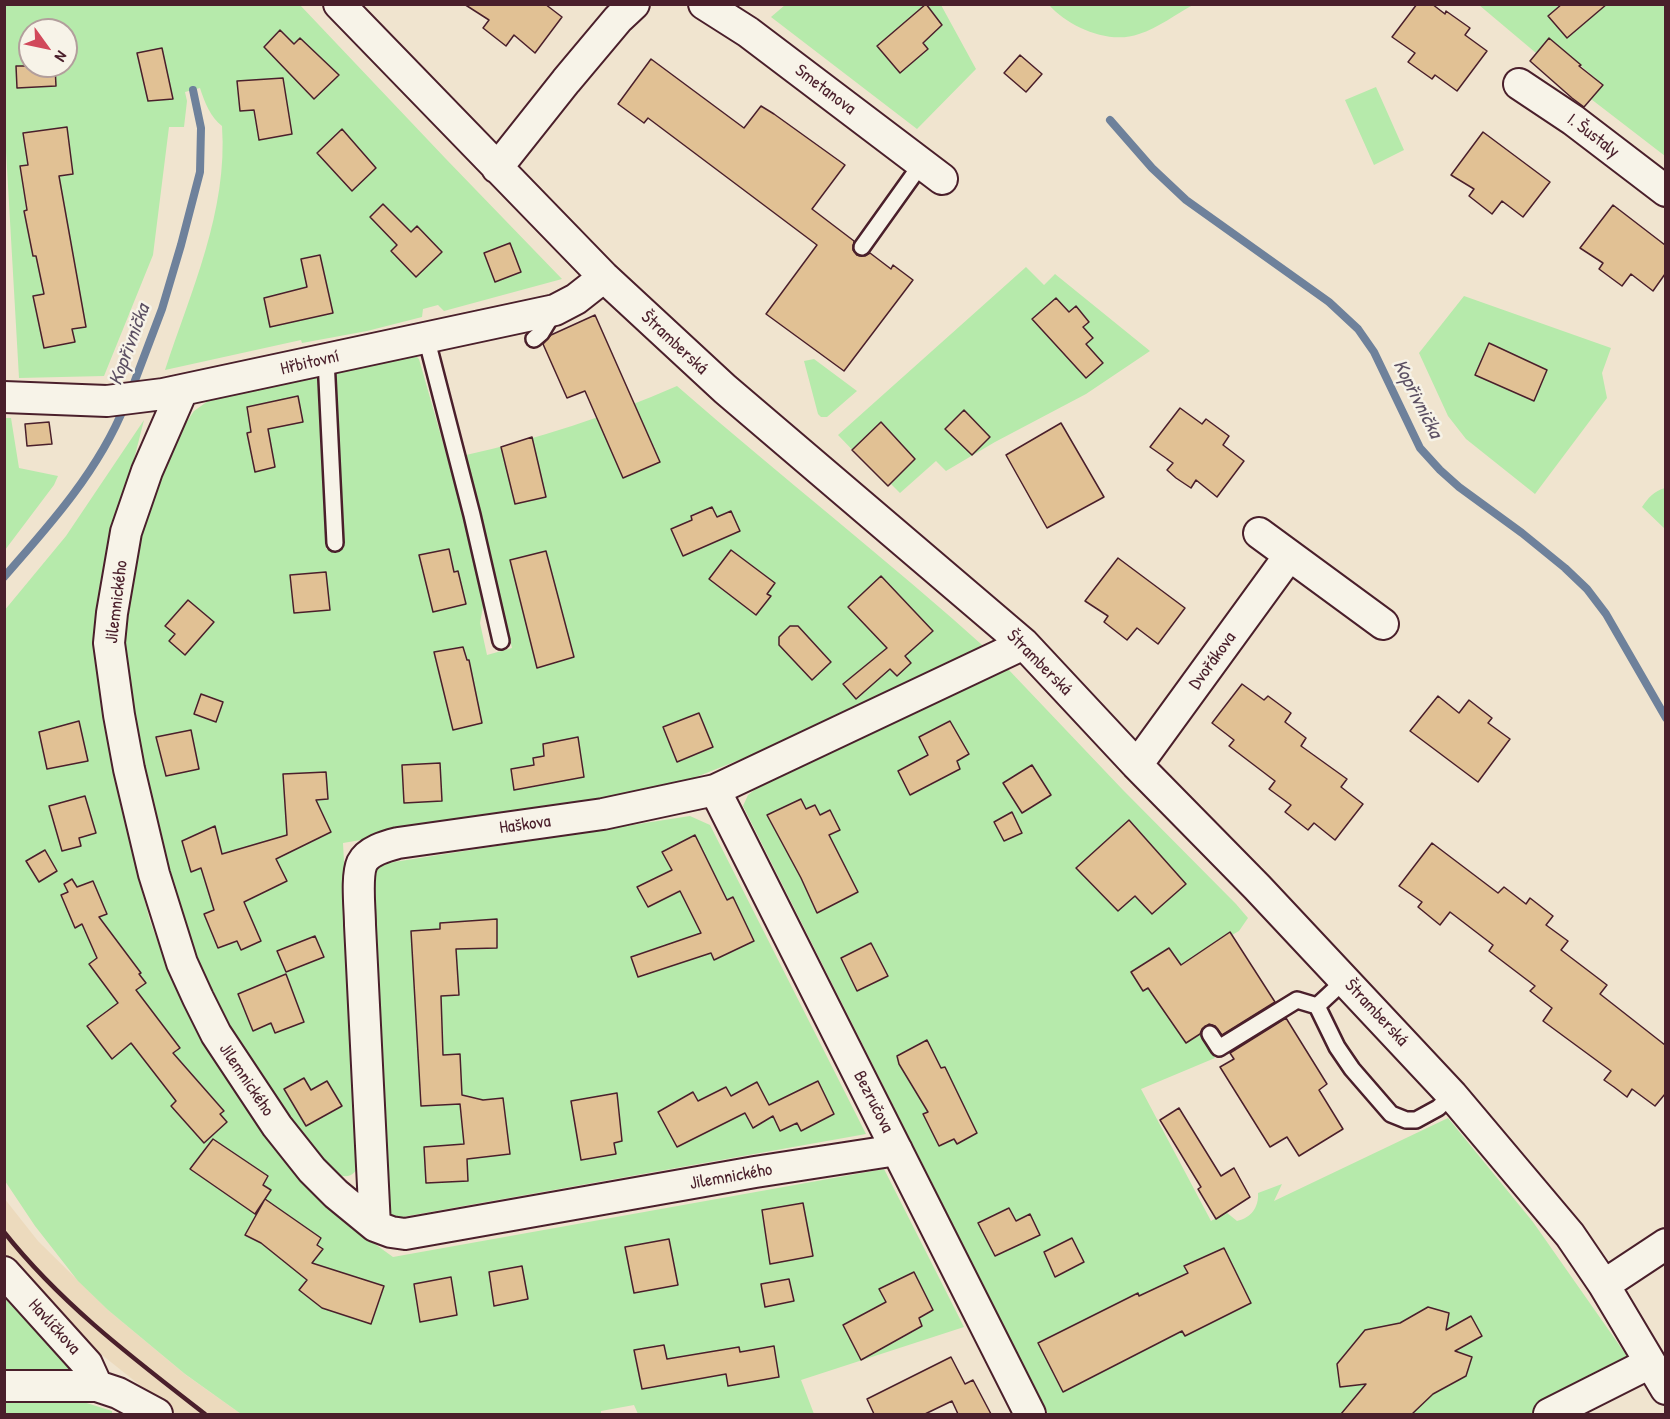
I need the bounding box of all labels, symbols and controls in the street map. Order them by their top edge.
north arrow [18,18,78,78]
text: N [50,47,73,66]
street label: Smetanova [790,60,860,120]
street label: I. Šustaly [1562,109,1624,163]
water label: Kopřivnička [104,301,156,389]
street label: Štramberská [636,307,712,379]
street label: Hřbitovní [279,346,341,380]
water label: Kopřivnička [1387,356,1447,442]
street label: Jilemnického [101,559,133,645]
street label: Štramberská [1002,626,1076,700]
street label: Dvořákova [1185,628,1241,694]
street label: Haškova [498,811,552,839]
street label: Štramberská [1340,975,1412,1051]
street label: Jilemnického [214,1039,278,1121]
street label: Bezručova [848,1067,898,1137]
street label: Jilemnického [688,1159,774,1195]
street label: Havlíčkova [23,1295,85,1359]

